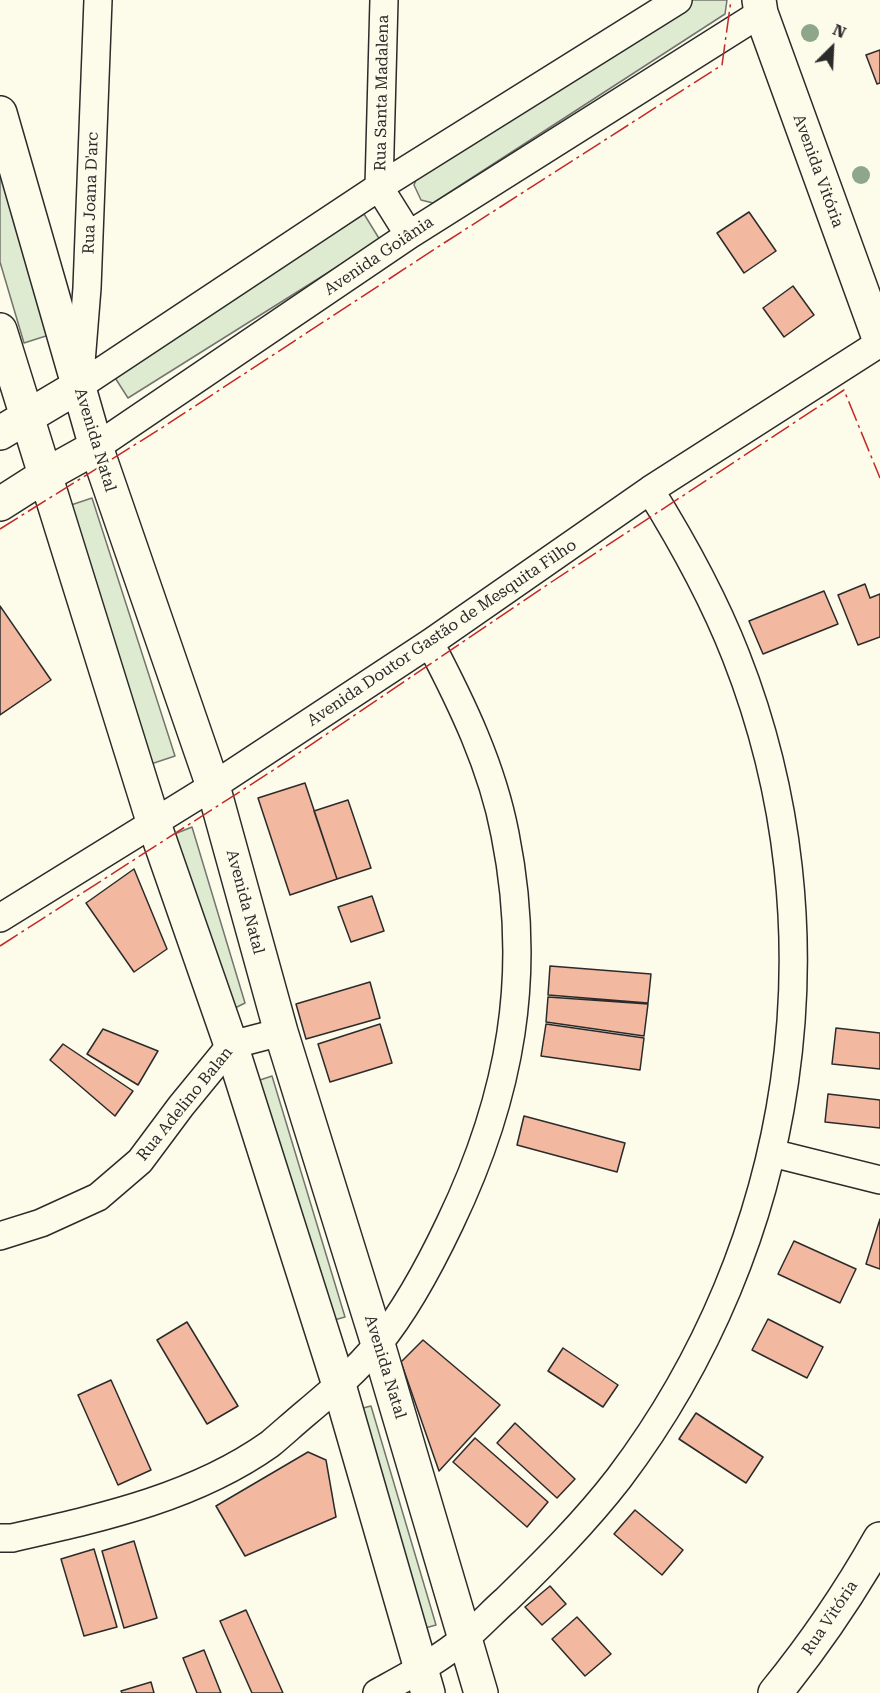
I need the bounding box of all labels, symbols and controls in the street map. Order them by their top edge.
street label: Rua Santa Madalena [371,15,393,171]
north arrow [802,18,862,78]
text: N [830,20,849,42]
street label: Avenida Vitória [789,112,847,230]
street label: Rua Joana D'arc [79,131,103,255]
street label: Avenida Goiânia [321,212,437,300]
street label: Avenida Natal [70,386,120,494]
street label: Avenida Doutor Gastão de Mesquita Filho [304,535,580,731]
street label: Avenida Natal [222,848,268,956]
street label: Rua Adelino Balan [133,1043,237,1165]
street label: Avenida Natal [360,1313,410,1421]
street label: Rua Vitória [798,1577,862,1659]

